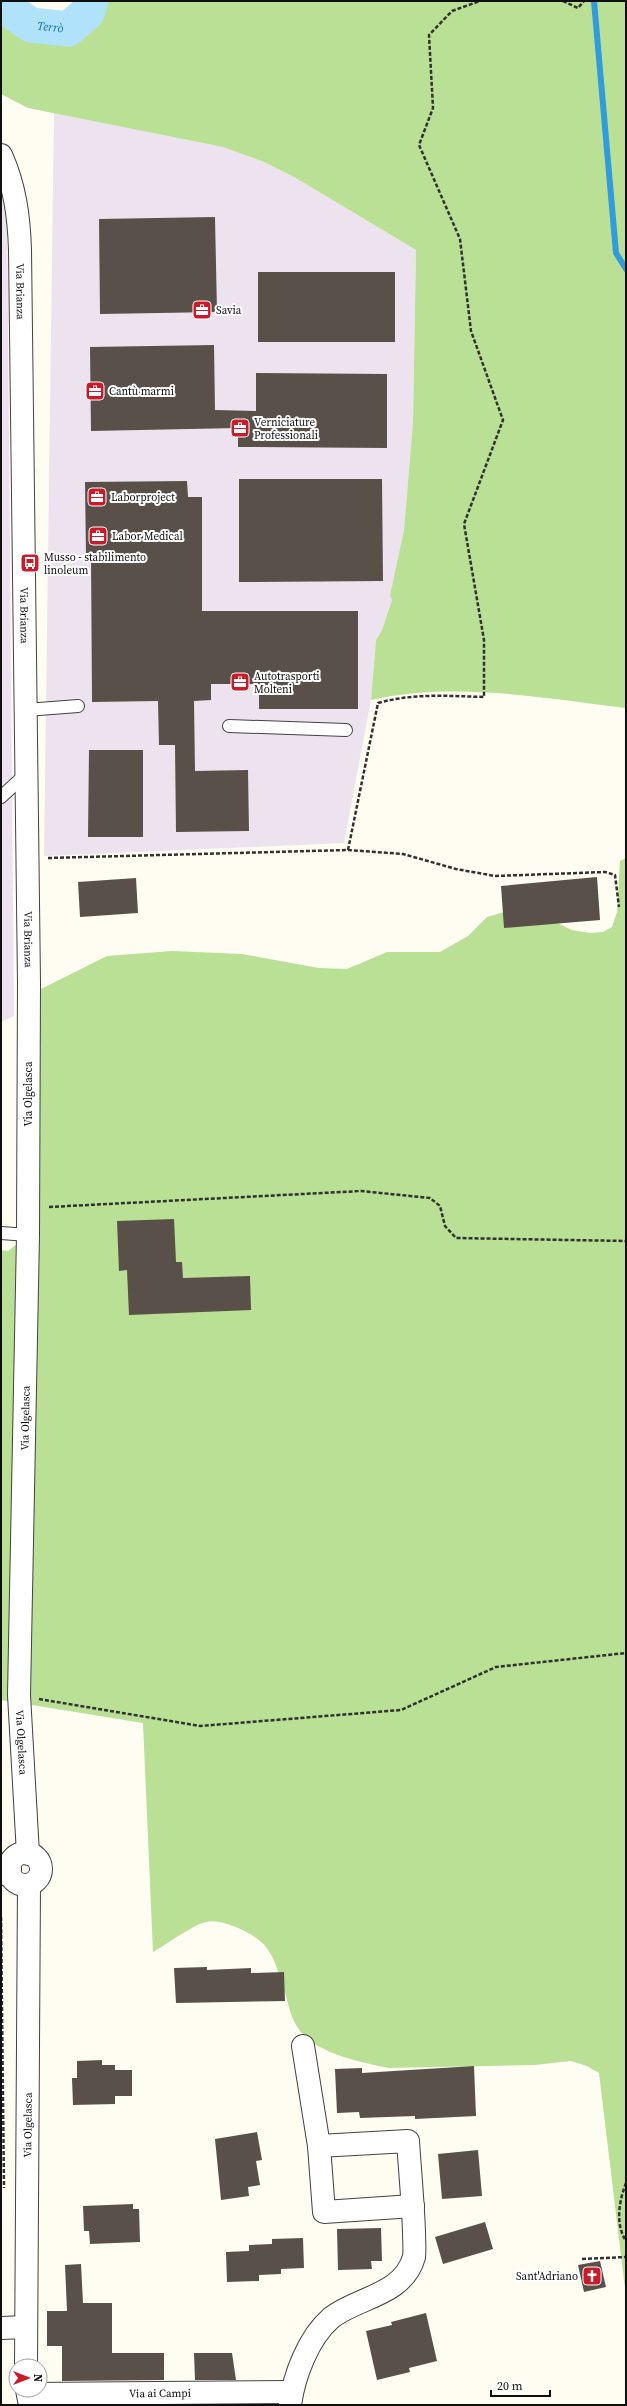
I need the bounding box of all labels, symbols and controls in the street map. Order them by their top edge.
water label: Terrò [36,18,64,36]
street label: Via Brianza [12,263,28,320]
office icon: Savia [191,299,213,321]
place label: Savia [216,303,242,318]
office icon: Cantù marmi [84,380,106,402]
place label: Cantù marmi [109,384,174,399]
place label: Verniciature Professionali [254,415,318,443]
office icon: Verniciature Professionali [229,417,251,439]
office icon: Laborproject [86,486,108,508]
place label: Laborproject [111,490,175,505]
office icon: Labor Medical [87,525,109,547]
place label: Labor Medical [112,529,183,544]
place label: Musso - stabilimento linoleum [44,550,146,578]
bus stop icon: Musso - stabilimento linoleum [19,552,41,574]
street label: Via Brianza [16,587,32,644]
place label: Autotrasporti Molteni [254,669,320,697]
office icon: Autotrasporti Molteni [229,671,251,693]
street label: Via Brianza [20,911,36,968]
street label: Via Olgelasca [21,1061,36,1127]
street label: Via Olgelasca [17,1385,34,1451]
street label: Via Olgelasca [12,1709,31,1776]
street label: Via Olgelasca [20,2092,36,2158]
church icon: Sant'Adriano [581,2265,603,2287]
place label: Sant'Adriano [516,2269,578,2284]
north arrow [8,2358,48,2398]
scale bar [491,2372,550,2398]
text: N [30,2374,45,2382]
text: 20 m [497,2378,523,2394]
street label: Via ai Campi [129,2386,191,2401]

